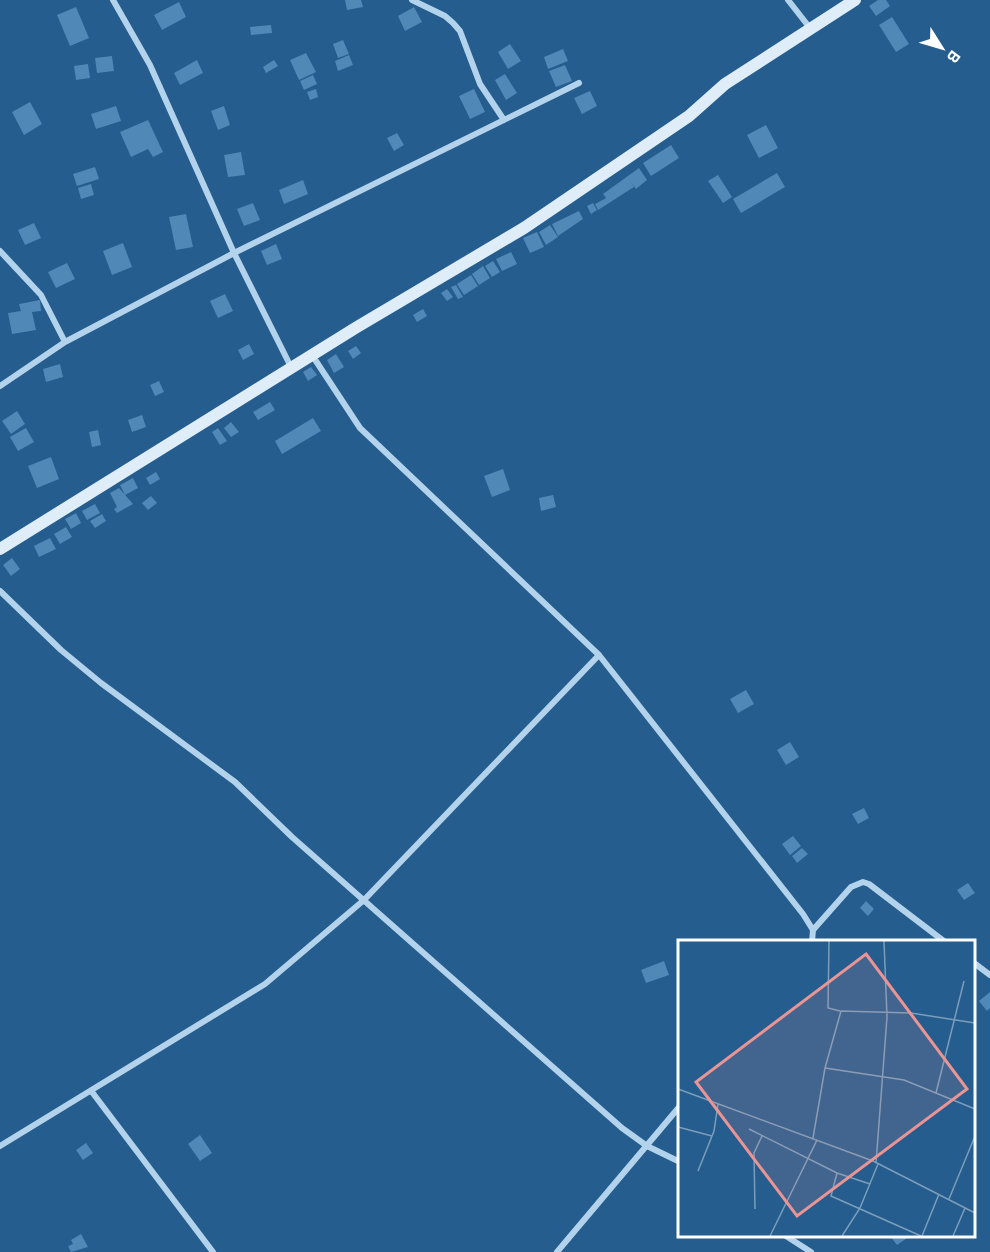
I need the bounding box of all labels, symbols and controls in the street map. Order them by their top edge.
north arrow [912,18,972,78]
text: B [941,45,964,66]
inset map [678,940,975,1237]

